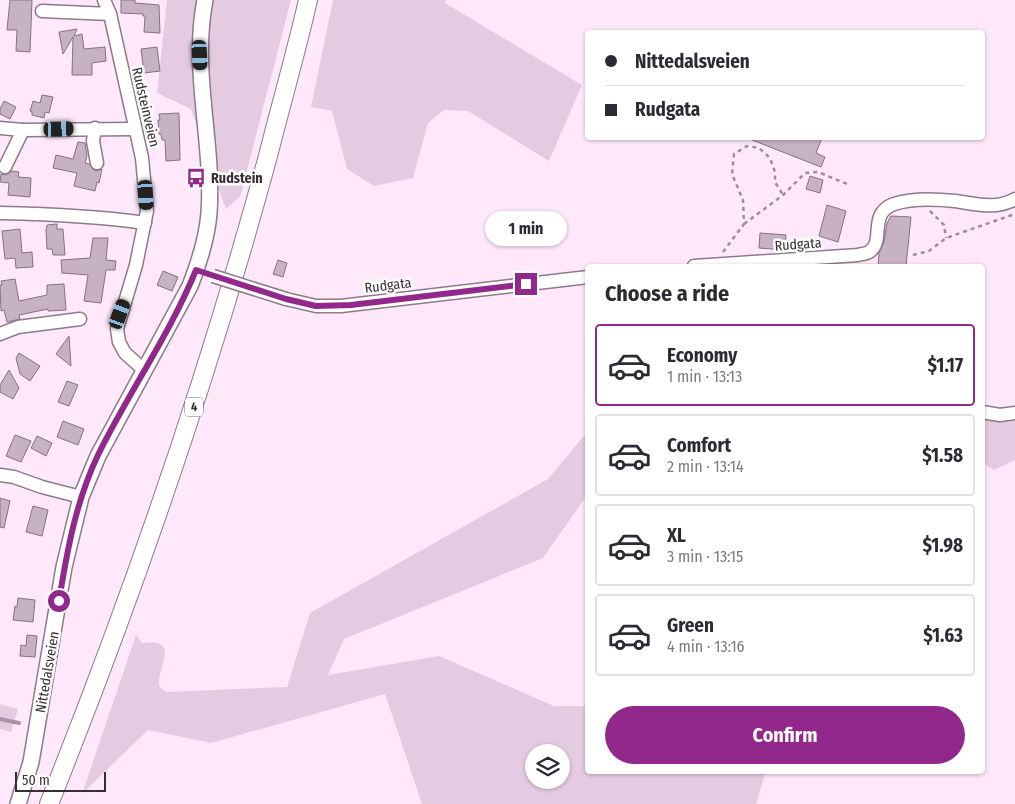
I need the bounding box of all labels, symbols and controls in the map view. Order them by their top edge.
car [191,40,208,70]
text: Nittedalsveien [635,50,750,73]
street label: Rudsteinveien [128,66,163,149]
text: Rudgata [635,98,700,121]
car [43,121,74,137]
bus stop icon: Rudstein [185,167,207,189]
place label: Rudstein [211,170,263,187]
car [137,180,154,210]
callout: 1 min [485,212,567,246]
text: 1 min [509,219,543,238]
street label: Rudgata [774,234,822,255]
route end [515,273,537,295]
street label: Rudgata [364,274,413,297]
text: Choose a ride [605,280,729,307]
car [107,297,132,331]
icon: car [607,343,652,388]
text: Economy [667,344,737,367]
text: $1.17 [928,354,963,377]
text: 1 min · 13:13 [667,367,742,386]
road number: 4 [185,398,203,417]
icon: car [607,433,652,478]
text: Comfort [667,434,731,457]
text: $1.58 [922,444,963,467]
text: 2 min · 13:14 [667,457,744,476]
icon: car [607,523,652,568]
text: XL [667,524,686,547]
text: $1.98 [922,534,963,557]
text: 3 min · 13:15 [667,547,743,566]
route start [48,590,70,612]
icon: car [607,613,652,658]
text: Green [667,614,714,637]
text: $1.63 [923,624,963,647]
street label: Nittedalsveien [32,630,63,714]
text: 4 min · 13:16 [667,637,745,656]
button: Confirm [605,706,965,764]
map controls [525,744,570,789]
button: layers [525,744,570,789]
scale bar [15,769,106,792]
text: 50 m [22,772,50,789]

